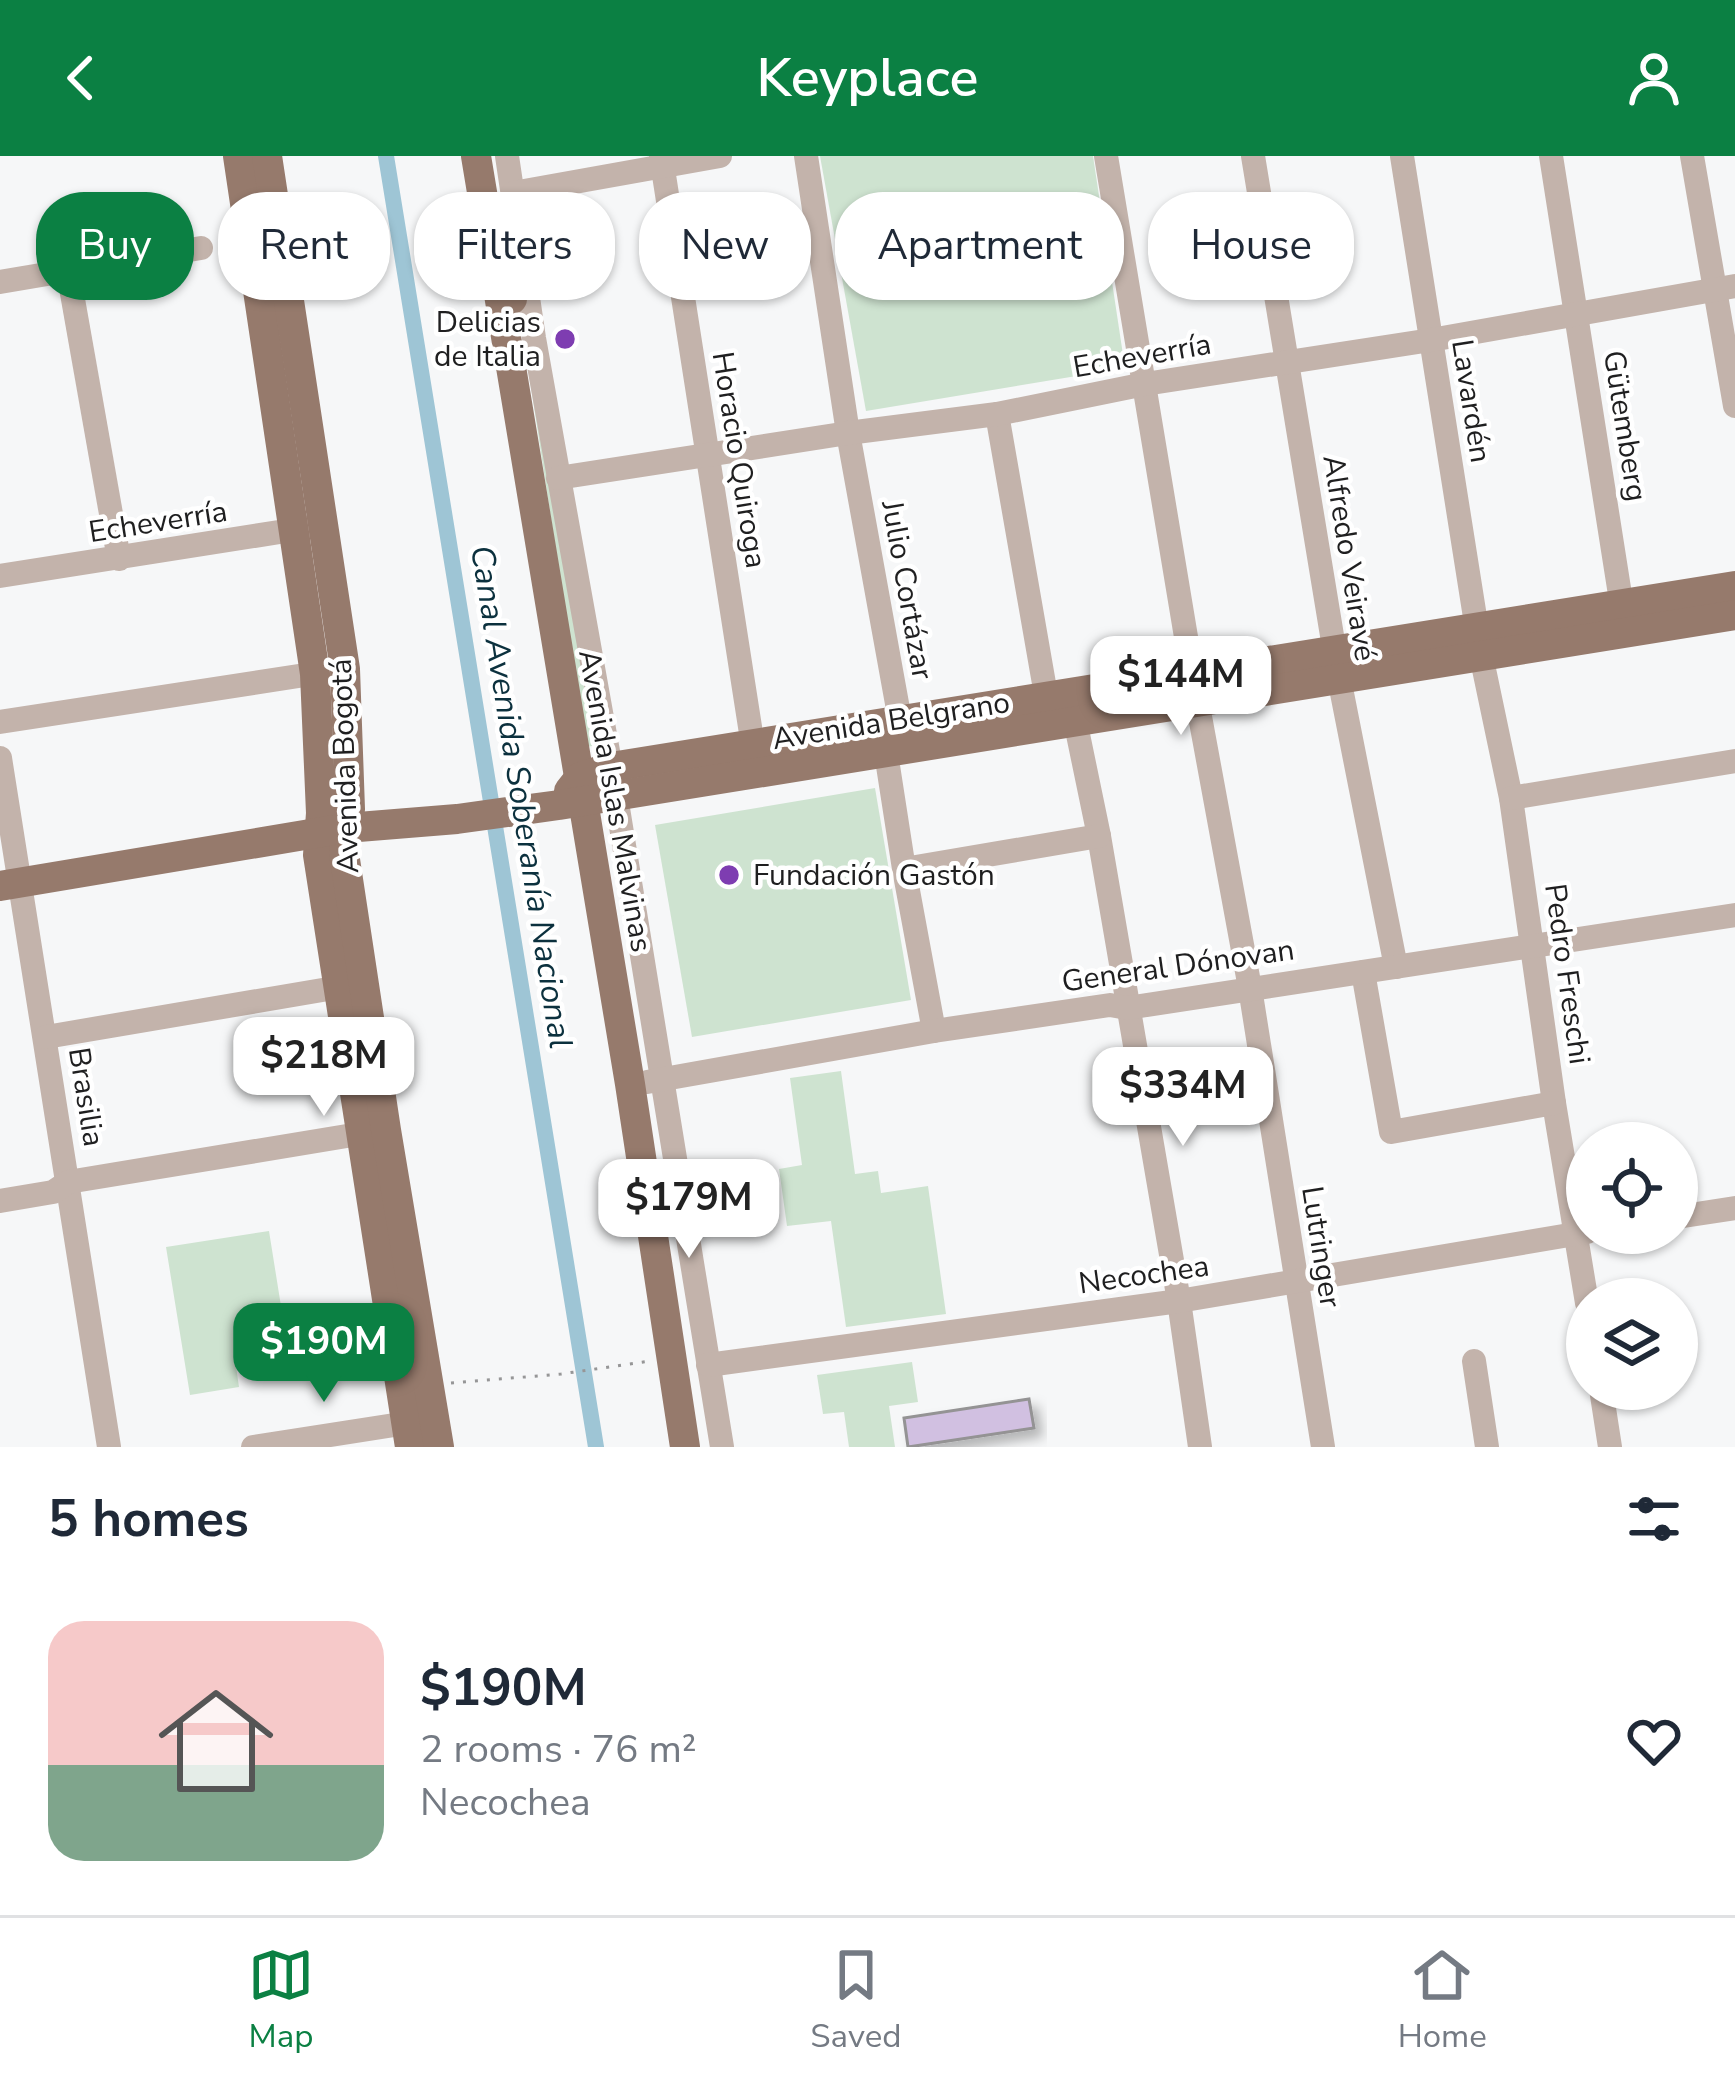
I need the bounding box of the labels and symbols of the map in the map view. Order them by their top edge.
place label: Delicias de Italia [434,302,541,377]
street label: Echeverría [1070,324,1214,388]
marker: Delicias de Italia [552,326,578,352]
street label: Lavardén [1441,336,1501,466]
street label: Gütemberg [1593,348,1657,504]
street label: Horacio Quiroga [702,349,776,571]
street label: Alfredo Veiravé [1312,452,1386,664]
street label: Echeverría [86,491,230,553]
street label: Julio Cortázar [871,496,943,683]
water label: Canal Avenida Soberanía Nacional [459,542,583,1052]
pin: $144M [1097,636,1265,738]
street label: Avenida Islas Malvinas [568,647,662,955]
street label: Avenida Bogotá [321,658,369,874]
street label: Avenida Belgrano [769,682,1013,760]
place label: Fundación Gastón [753,855,995,896]
marker: Fundación Gastón [716,862,742,888]
street label: Pedro Freschi [1534,881,1600,1067]
street label: General Dónovan [1059,929,1297,1003]
pin: $218M [240,1017,408,1119]
street label: Brasilia [58,1044,114,1150]
pin: $334M [1099,1047,1267,1149]
pin: $179M [605,1159,773,1261]
street label: Lutringer [1291,1183,1351,1311]
street label: Necochea [1076,1246,1212,1304]
pin: $190M [240,1303,408,1405]

